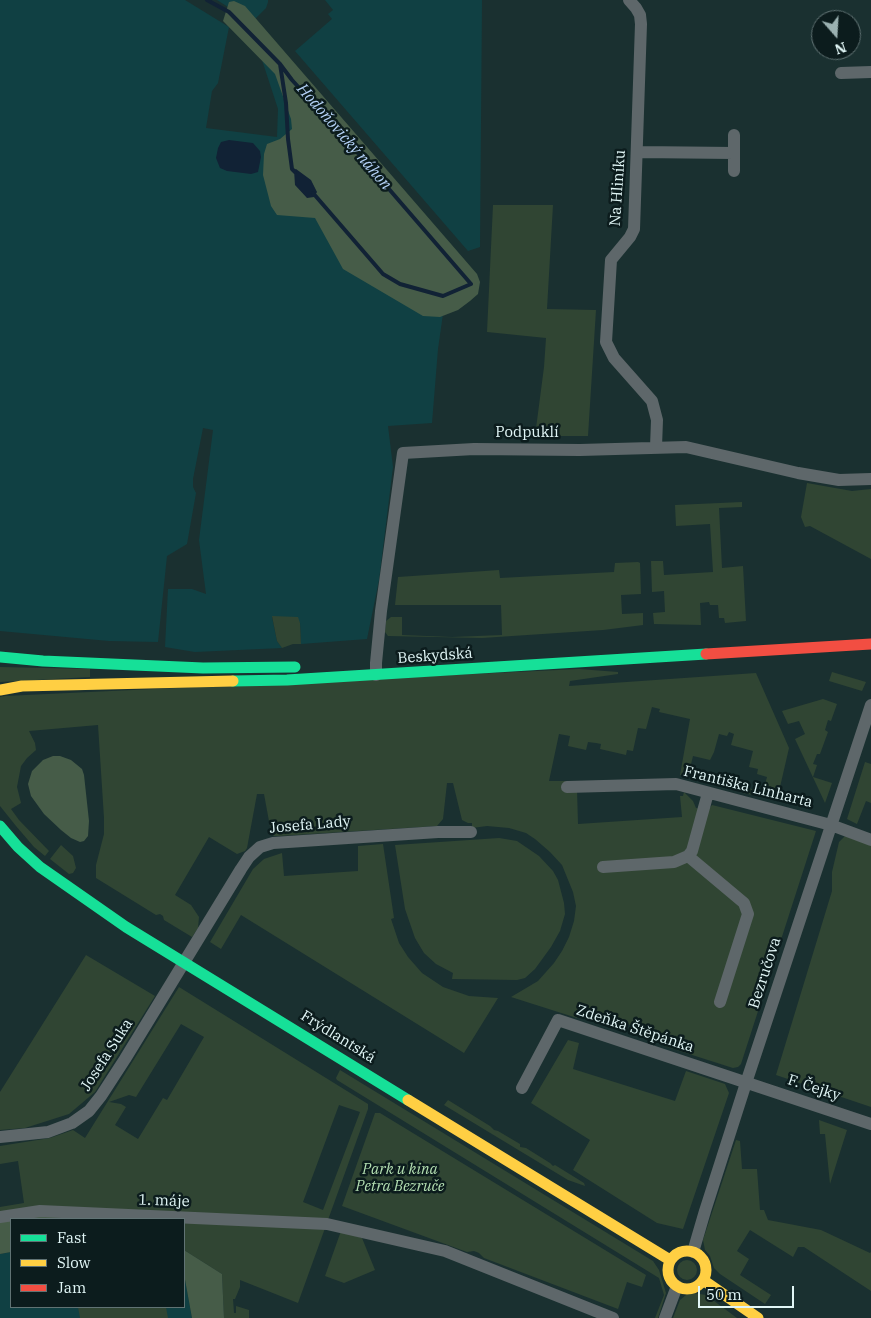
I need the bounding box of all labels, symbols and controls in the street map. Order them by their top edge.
north arrow [811,10,861,60]
text: N [832,38,849,59]
water label: Hodoňovický náhon [293,80,395,194]
street label: Na Hliníku [606,149,630,227]
street label: Podpuklí [495,424,559,442]
street label: Beskydská [397,644,473,668]
street label: Františka Linharta [682,762,814,812]
street label: Josefa Lady [269,812,351,838]
street label: Bezručova [745,935,785,1011]
street label: Zdeňka Štěpánka [574,1001,696,1057]
street label: Frýdlantská [297,1007,379,1067]
street label: Josefa Suka [77,1016,137,1094]
street label: F. Čejky [785,1071,843,1105]
park label: Park u kina Petra Bezruče [356,1161,444,1196]
street label: 1. máje [138,1191,190,1211]
legend [10,1218,185,1308]
text: Fast [57,1228,87,1247]
text: Slow [57,1253,90,1272]
scale bar [701,1276,797,1308]
text: Jam [57,1278,86,1297]
text: 50 m [706,1285,742,1304]

